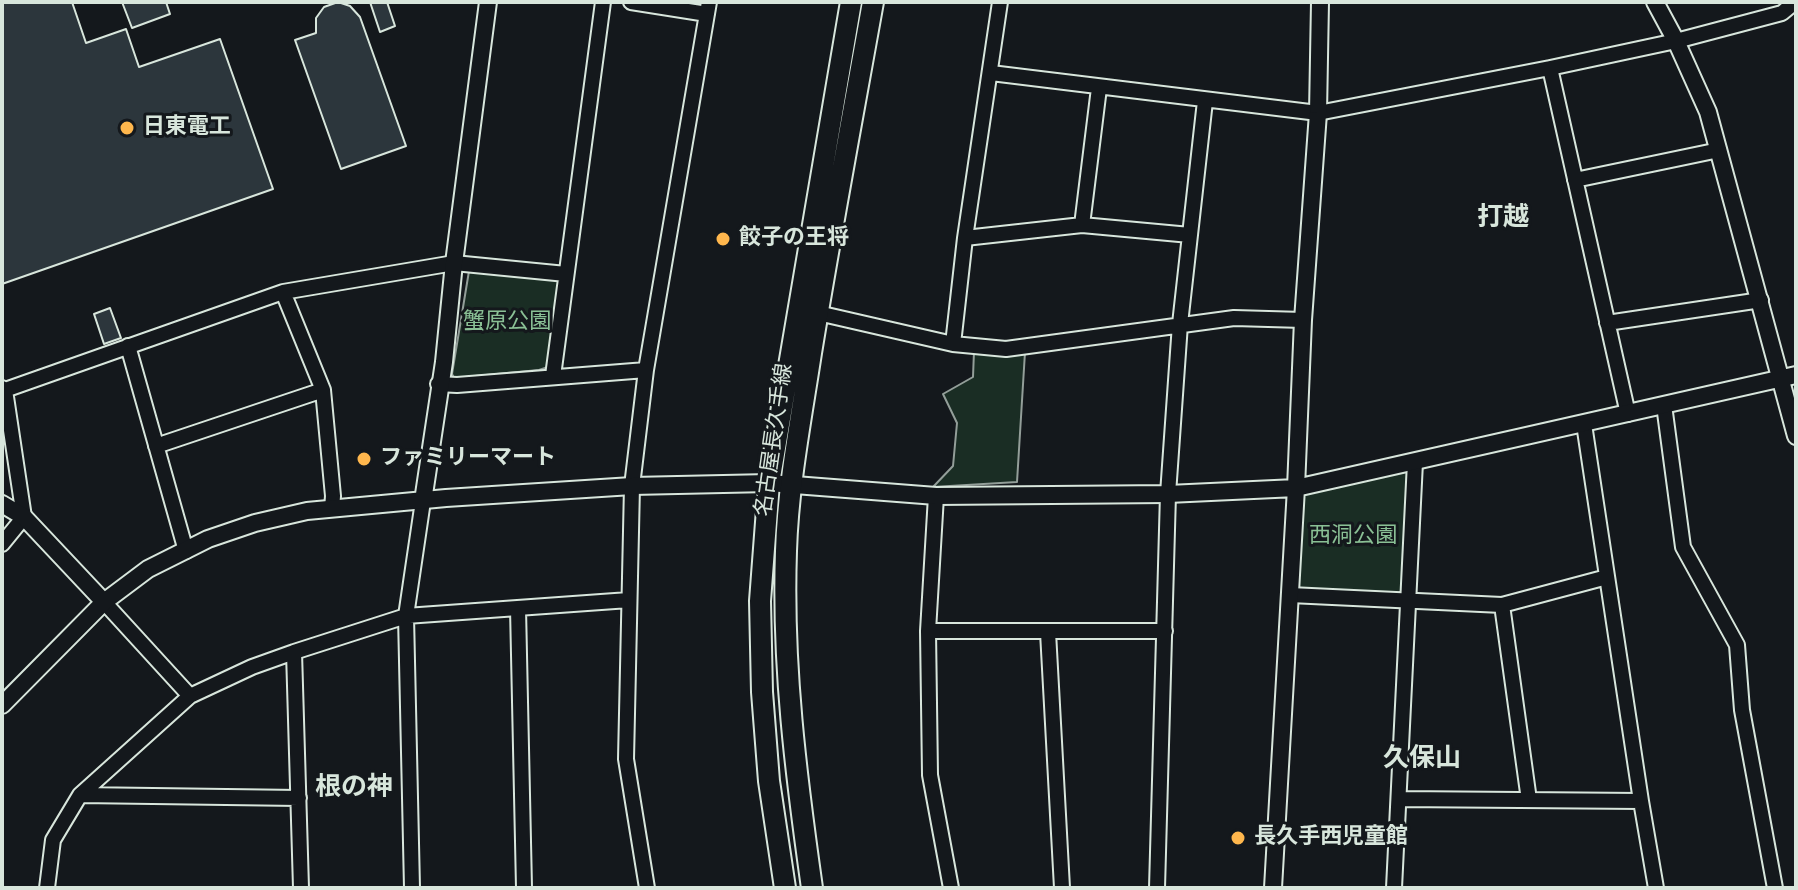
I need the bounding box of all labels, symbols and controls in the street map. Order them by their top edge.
place label: 日東電工 [143,115,231,141]
marker: 日東電工 [118,119,136,137]
district label: 打越 [1477,203,1529,235]
place label: 餃子の王将 [739,226,849,252]
marker: 餃子の王将 [714,230,732,248]
park label: 蟹原公園 [463,310,551,336]
street label: 名古屋長久手線 [751,362,799,518]
place label: ファミリーマート [380,446,556,472]
marker: ファミリーマート [355,450,373,468]
park label: 西洞公園 [1309,524,1397,550]
district label: 久保山 [1383,744,1461,776]
district label: 根の神 [315,773,393,805]
place label: 長久手西児童館 [1254,825,1408,851]
marker: 長久手西児童館 [1229,829,1247,847]

